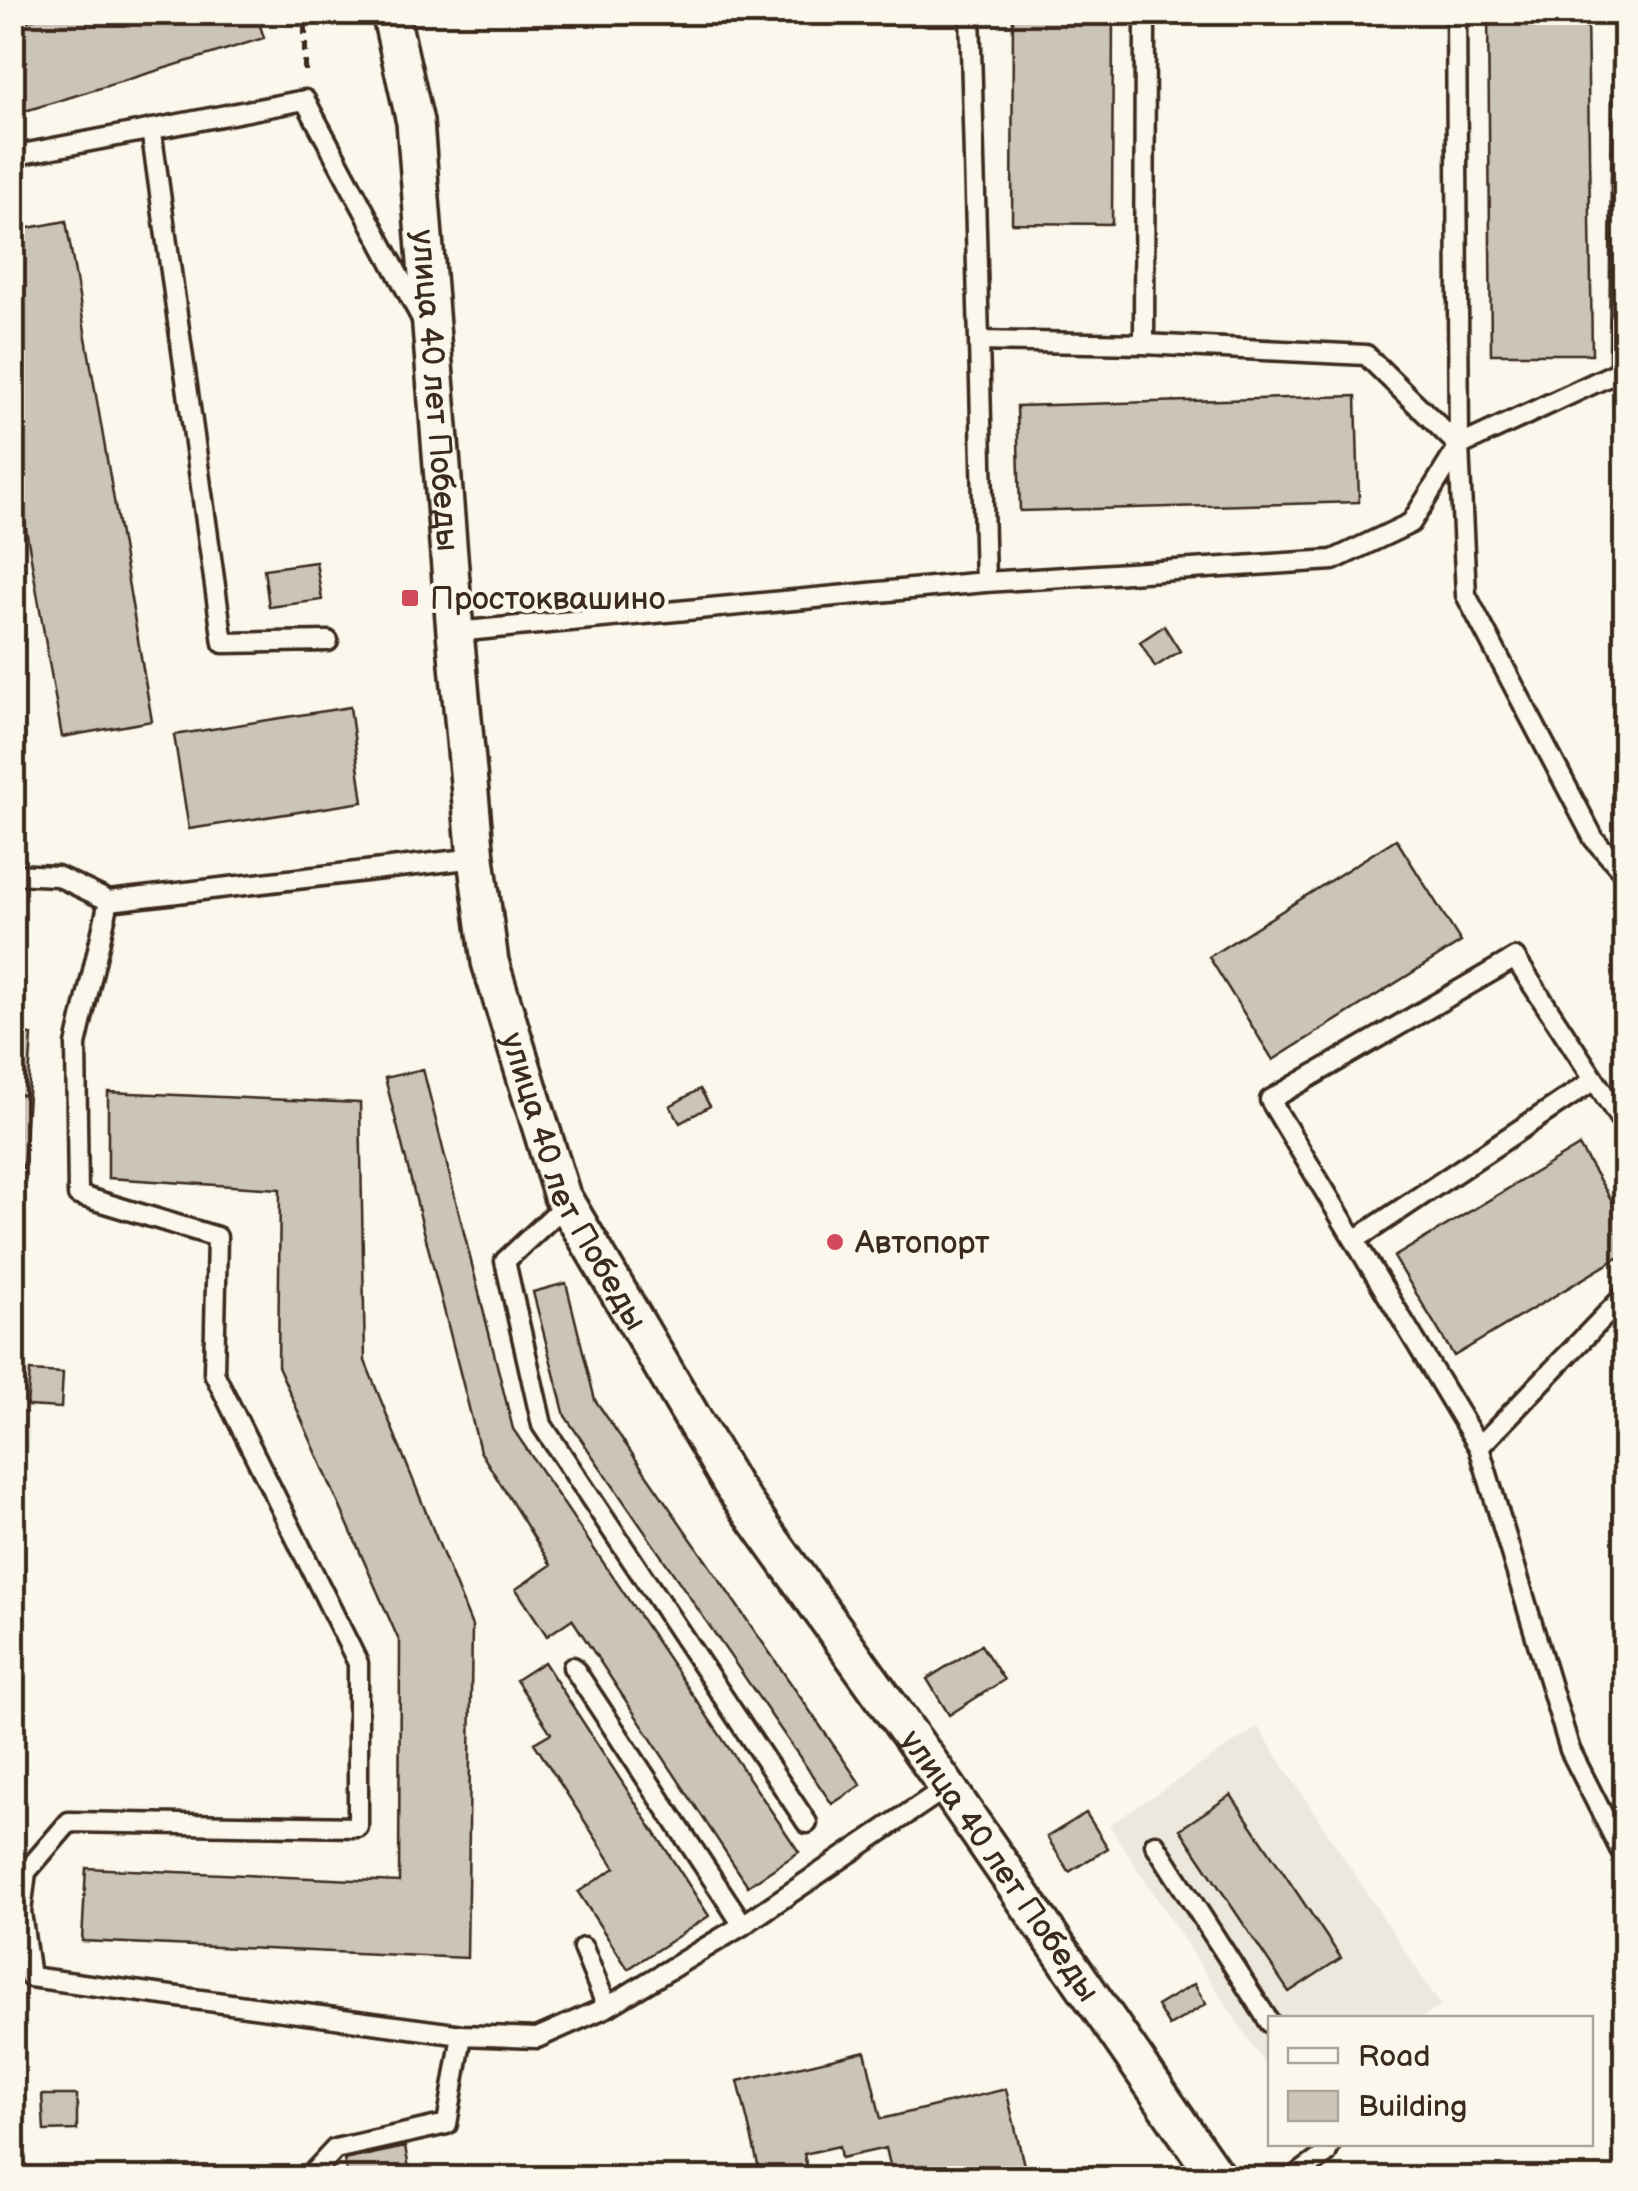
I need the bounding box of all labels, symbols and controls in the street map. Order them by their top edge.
street label: улица 40 лет Победы [403,228,467,553]
place label: Простоквашино [430,580,665,619]
marker: Простоквашино [399,587,421,609]
street label: улица 40 лет Победы [492,1028,655,1338]
place label: Автопорт [854,1224,990,1263]
marker: Автопорт [824,1231,846,1253]
street label: улица 40 лет Победы [891,1723,1107,2010]
legend [1268,2016,1593,2146]
text: Road [1358,2039,1431,2075]
text: Building [1358,2089,1467,2125]

